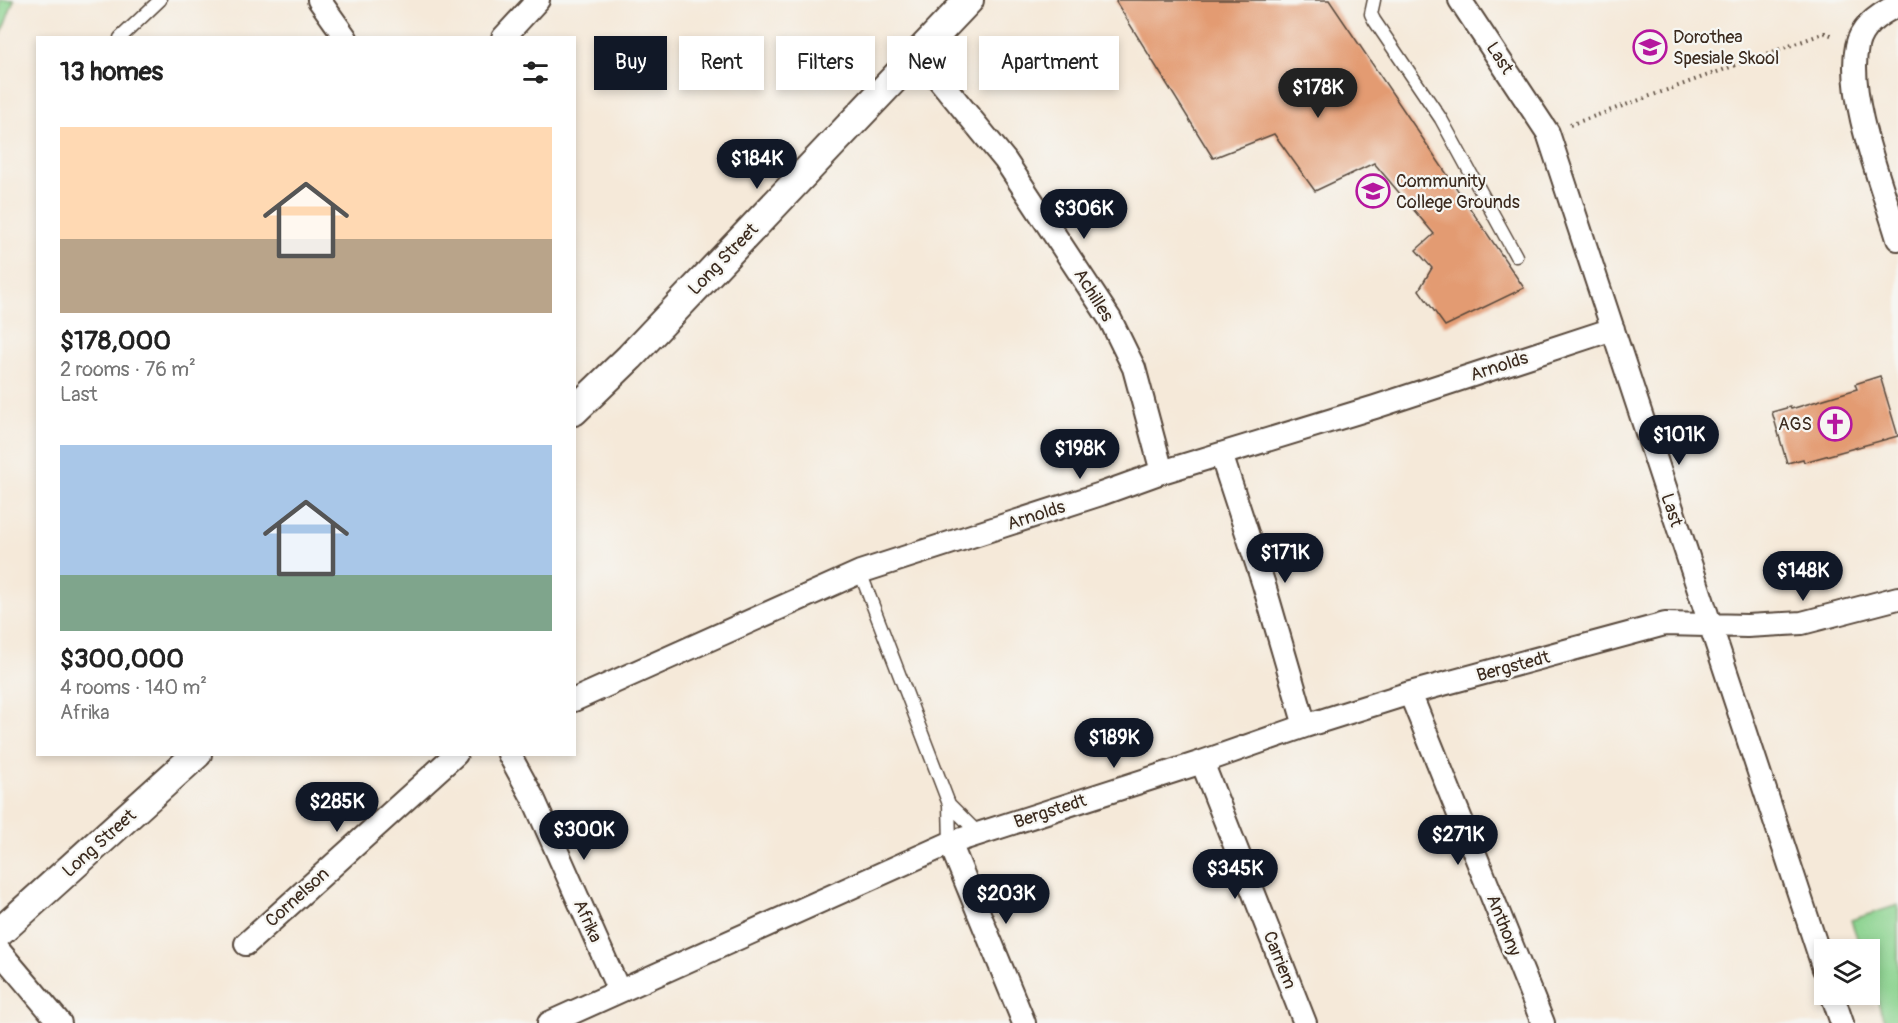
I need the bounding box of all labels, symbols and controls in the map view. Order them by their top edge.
place label: Dorothea Spesiale Skool [1673,26,1779,70]
school or university icon: Dorothea Spesiale Skool [1632,29,1668,65]
chip: Buy [594,36,667,90]
chip: Rent [679,36,764,90]
chip: Filters [776,36,875,90]
chip: New [887,36,967,90]
chip: Apartment [979,36,1119,90]
street label: Last [1481,38,1519,79]
text: 13 homes [60,56,163,88]
icon: filters [519,56,552,89]
pin: $178K [1276,68,1360,119]
text: $178K [1292,75,1344,100]
pin: $184K [715,139,799,190]
text: $184K [731,146,783,171]
icon: home [252,166,360,274]
place label: Community College Grounds [1396,170,1520,214]
school or university icon: Community College Grounds [1355,173,1391,209]
pin: $306K [1042,189,1126,240]
text: $306K [1054,196,1114,221]
street label: Long Street [683,218,764,300]
street label: Achilles [1068,265,1119,326]
text: $178,000 [60,325,171,357]
street label: Arnolds [1467,346,1531,387]
text: 2 rooms · 76 m² [60,357,196,382]
text: Last [60,382,98,407]
church icon: AGS [1817,406,1853,442]
place label: AGS [1778,413,1812,436]
pin: $101K [1637,415,1721,466]
text: $101K [1653,422,1705,447]
pin: $198K [1038,429,1122,480]
text: $198K [1054,436,1106,461]
icon: home [252,484,360,592]
street label: Last [1655,491,1688,530]
street label: Arnolds [1004,495,1068,536]
pin: $171K [1243,533,1327,584]
text: $171K [1260,540,1310,565]
pin: $148K [1761,551,1845,602]
text: $148K [1777,558,1829,583]
text: $300,000 [60,643,184,675]
street label: Bergstedt [1474,646,1553,687]
text: 4 rooms · 140 m² [60,675,207,700]
text: Afrika [60,700,109,725]
pin: $189K [1072,718,1156,769]
text: $189K [1088,725,1140,750]
pin: $285K [295,782,379,833]
text: $285K [310,789,365,814]
street label: Bergstedt [1011,789,1090,834]
street label: Long Street [58,804,142,883]
pin: $300K [542,810,626,861]
pin: $271K [1416,815,1500,866]
text: $300K [553,817,615,842]
text: $271K [1432,822,1484,847]
pin: $345K [1193,849,1277,900]
text: $345K [1207,856,1263,881]
street label: Cornelson [261,863,334,932]
pin: $203K [964,874,1048,925]
text: $203K [977,881,1035,906]
street label: Anthony [1481,891,1526,960]
street label: Afrika [568,896,607,946]
street label: Carriem [1258,928,1301,992]
map controls [1814,939,1880,1005]
button: layers [1814,939,1880,1005]

